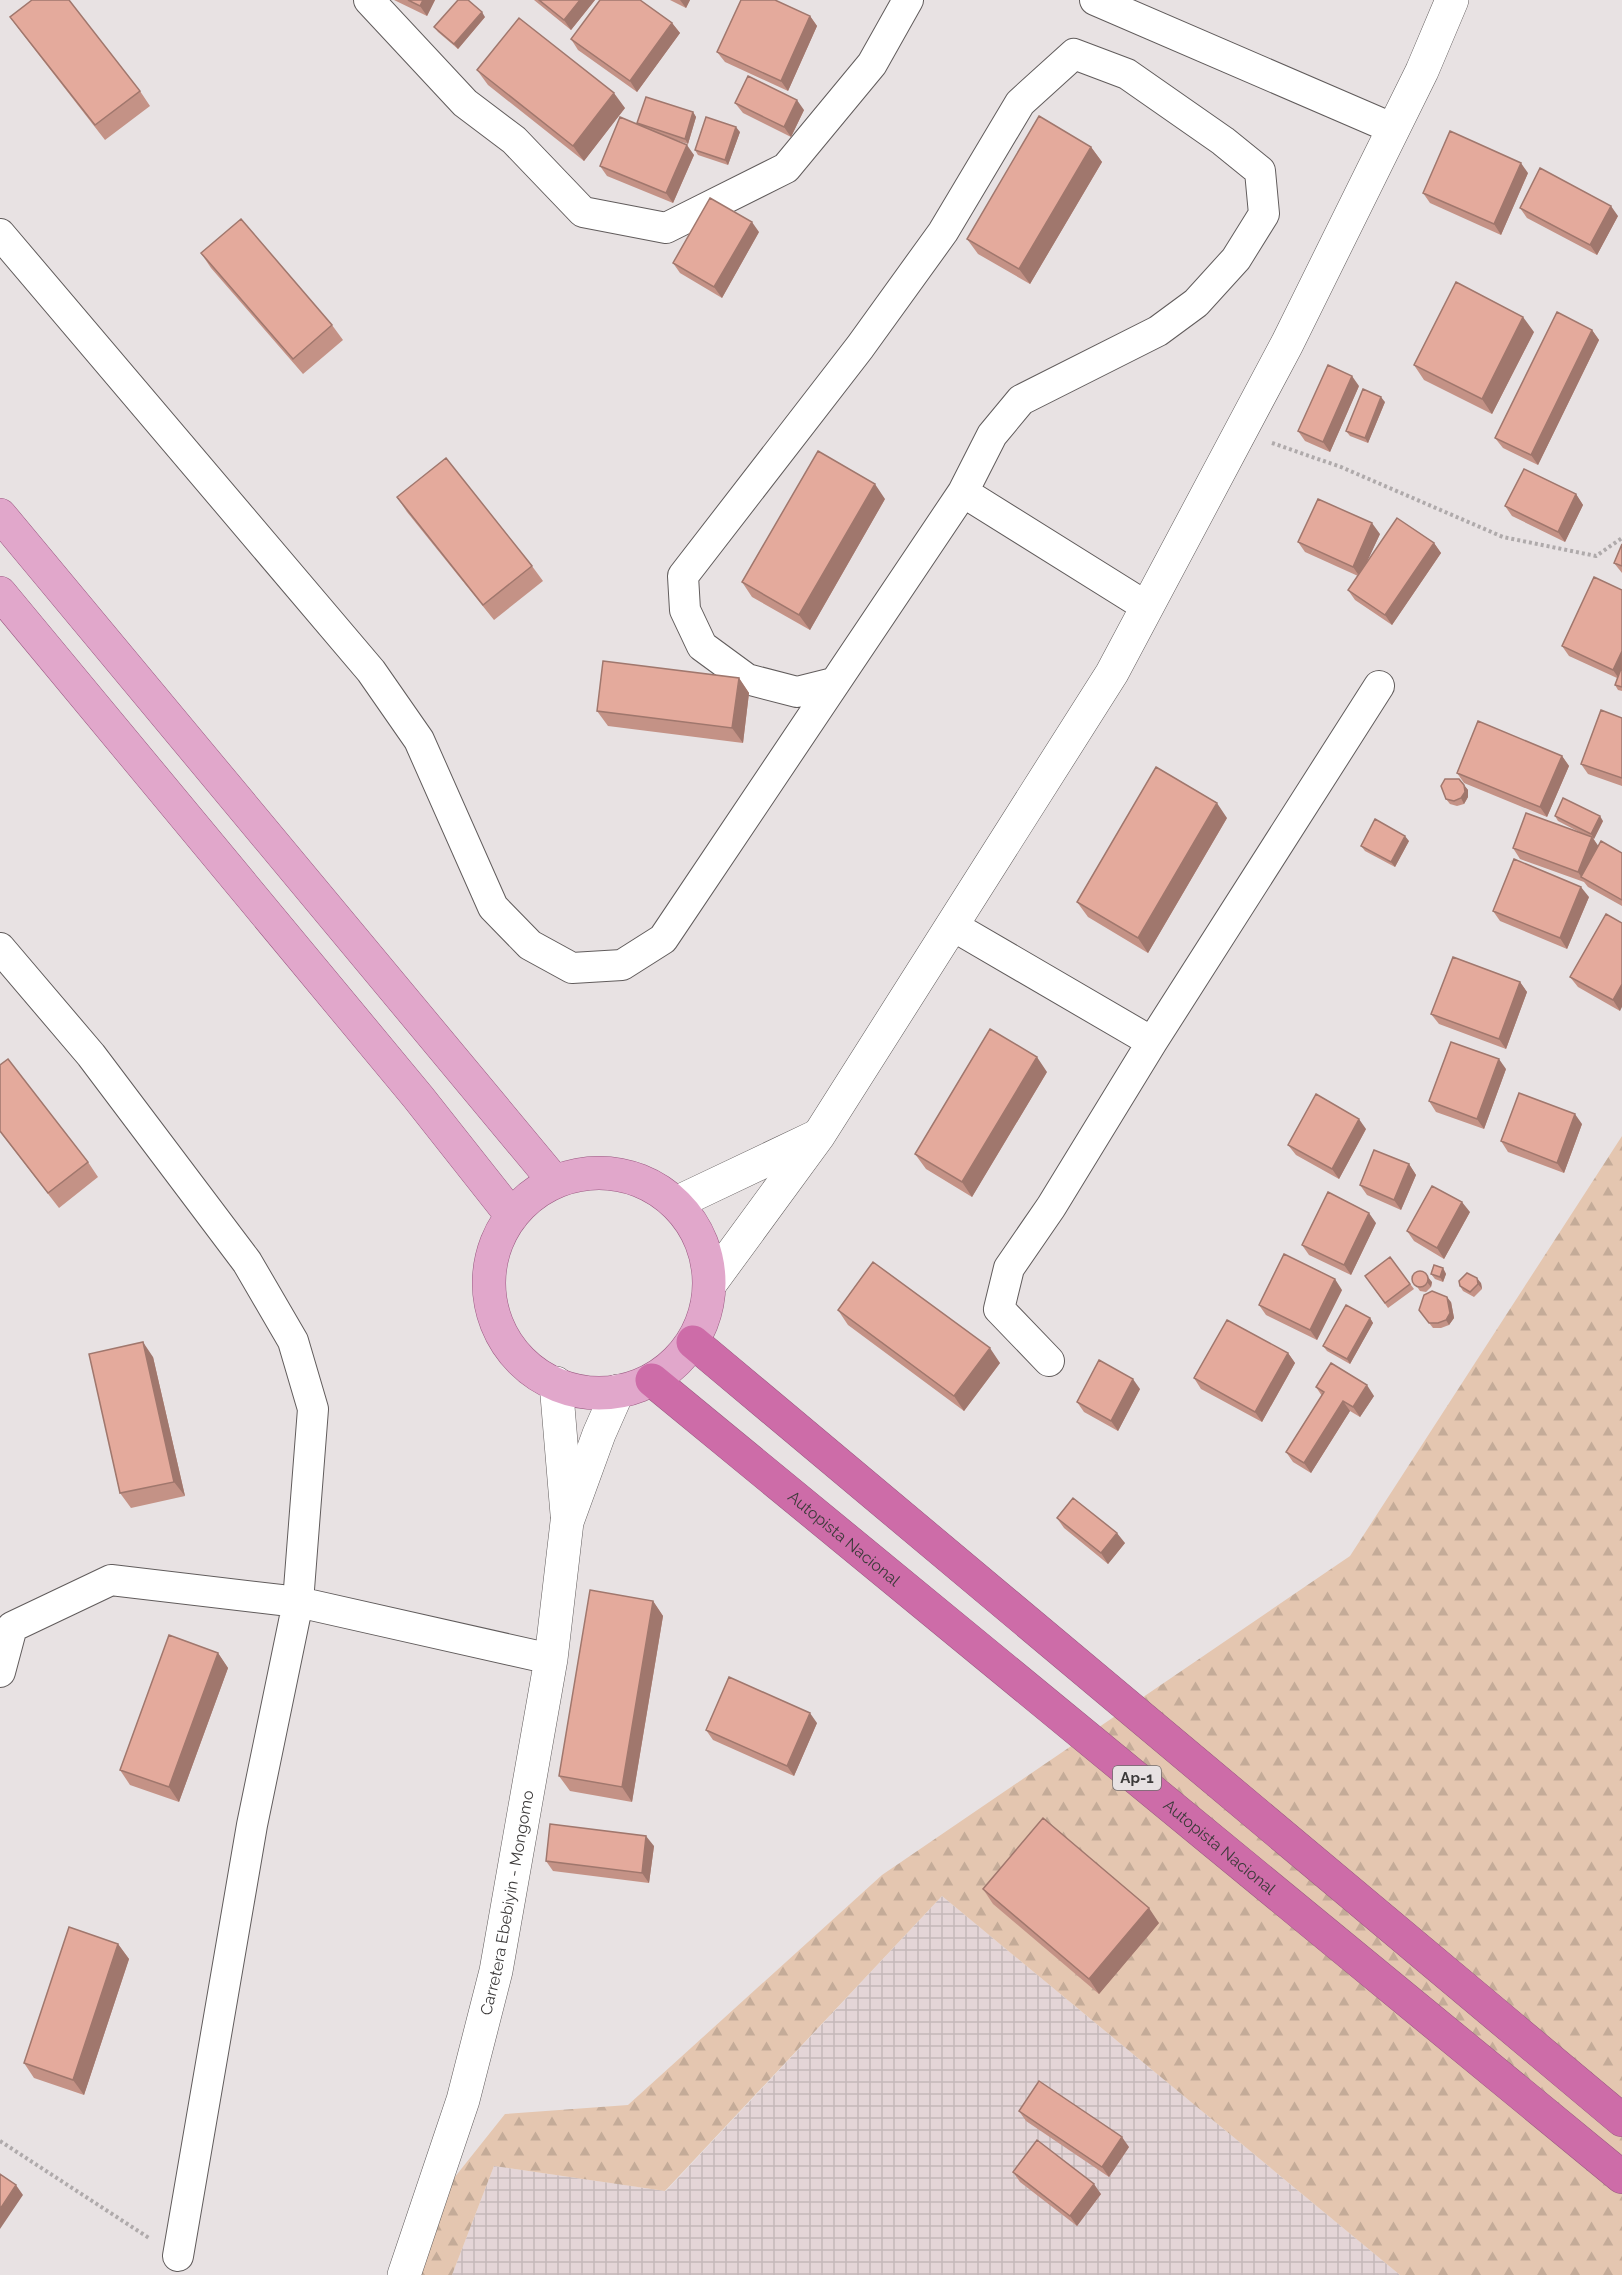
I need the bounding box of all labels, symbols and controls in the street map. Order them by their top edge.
street label: Autopista Nacional [784,1486,905,1590]
road number: Ap-1 [1113,1766,1161,1790]
street label: Carretera Ebebiyin - Mongomo [476,1789,537,2017]
street label: Autopista Nacional [1160,1795,1280,1899]

